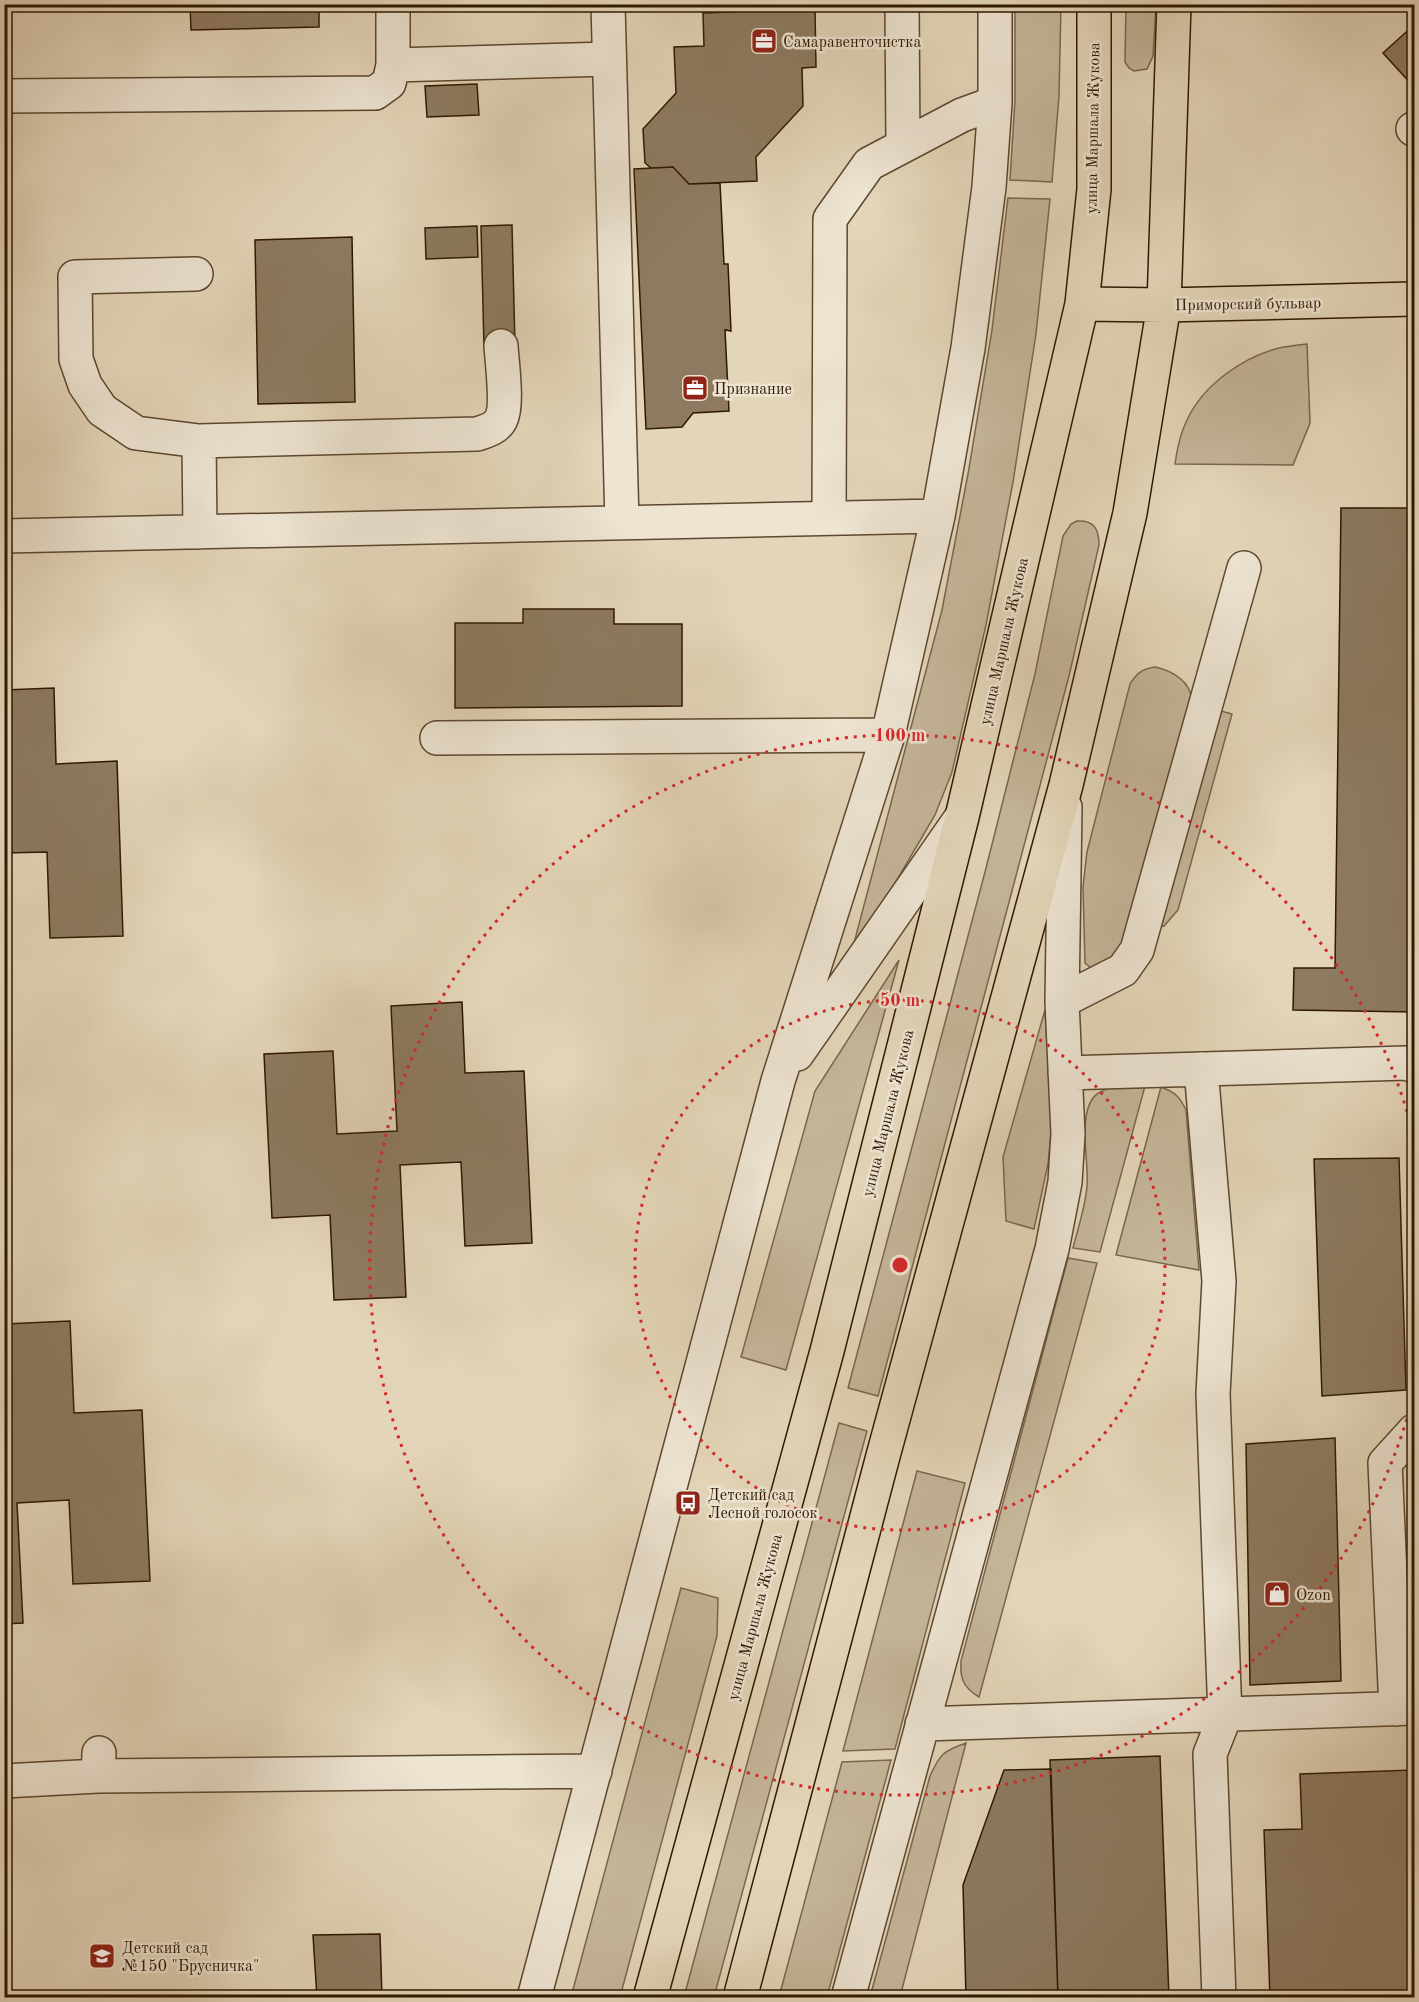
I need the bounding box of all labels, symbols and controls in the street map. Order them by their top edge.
office icon: Самаравенточистка [749,26,779,56]
place label: Самаравенточистка [783,35,921,51]
street label: улица Маршала Жукова [1085,42,1103,214]
street label: Приморский бульвар [1175,296,1321,314]
office icon: Признание [680,373,710,403]
place label: Признание [714,382,792,398]
street label: улица Маршала Жукова [978,556,1032,727]
text: 100 m [875,727,925,745]
text: 50 m [880,992,920,1010]
street label: улица Маршала Жукова [860,1028,917,1199]
centre of rings [890,1255,910,1275]
bus stop icon: Детский сад Лесной голосок [673,1488,703,1518]
place label: Детский сад Лесной голосок [708,1488,818,1522]
street label: улица Маршала Жукова [726,1532,786,1703]
shop icon: Ozon [1262,1579,1292,1609]
place label: Ozon [1296,1588,1331,1604]
school or university icon: Детский сад №150 "Брусничка" [87,1941,117,1971]
place label: Детский сад №150 "Брусничка" [122,1941,259,1975]

